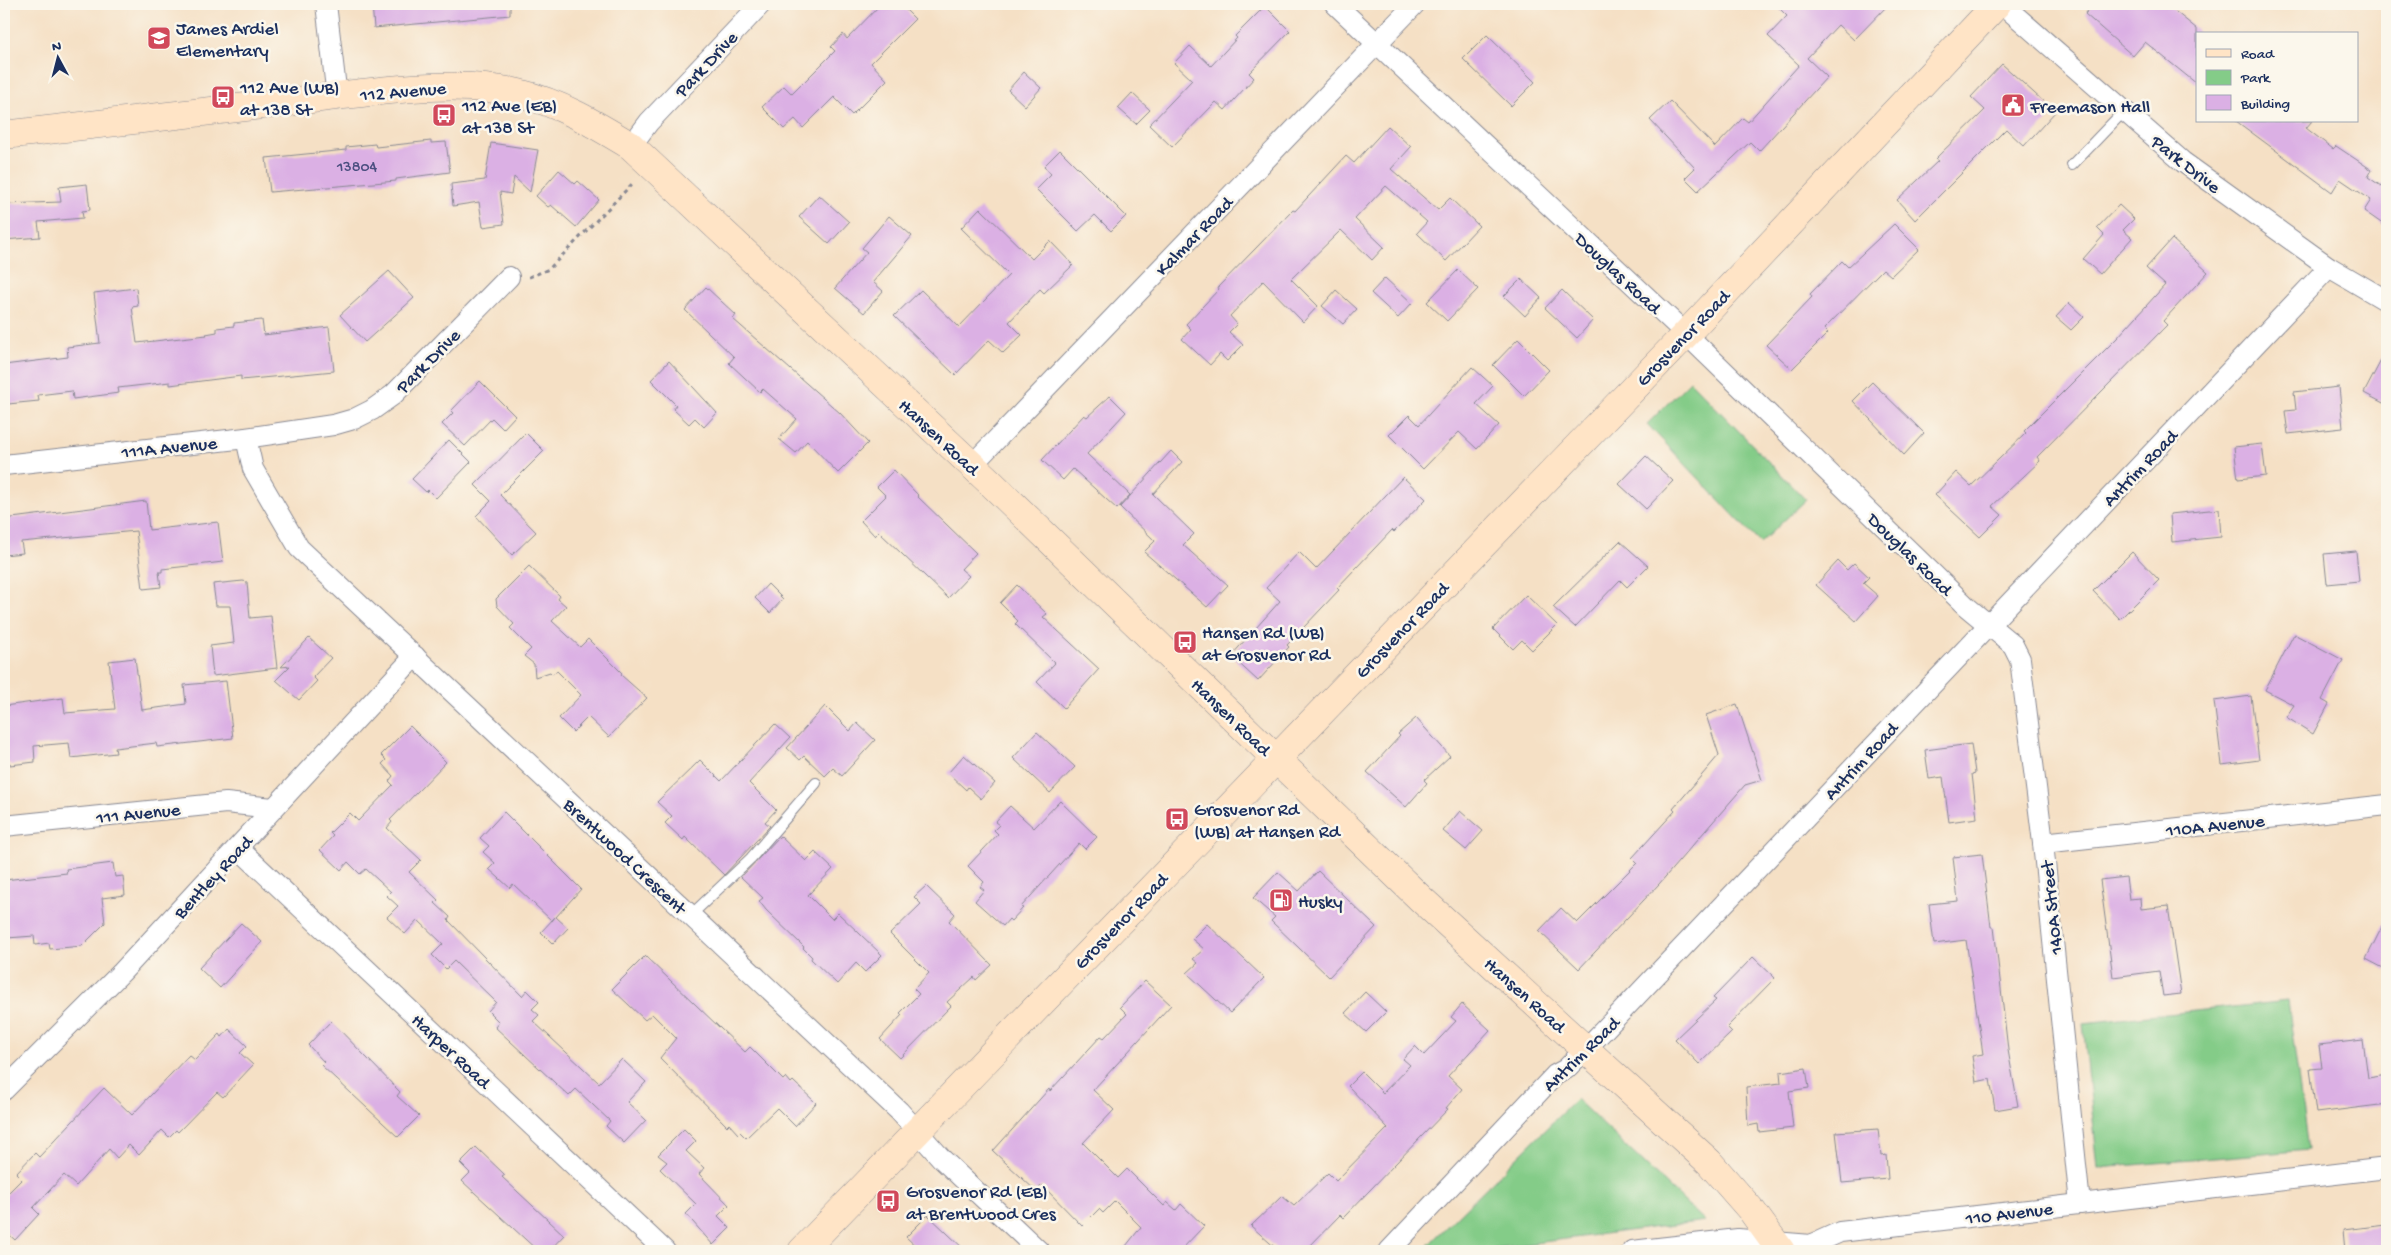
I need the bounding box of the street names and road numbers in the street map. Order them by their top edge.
street label: Park Drive [670,27,744,104]
street label: 112 Avenue [358,78,447,109]
street label: Park Drive [2145,131,2224,200]
street label: Kalmar Road [1152,191,1240,282]
street label: Douglas Road [1567,227,1666,322]
street label: Grosvenor Road [1633,285,1738,393]
street label: Park Drive [392,325,467,400]
street label: Hansen Road [892,395,984,483]
street label: Antrim Road [2099,425,2185,513]
street label: 111A Avenue [119,433,218,466]
street label: Douglas Road [1860,508,1957,603]
street label: Grosvenor Road [1352,577,1457,685]
street label: Hansen Road [1185,675,1276,764]
street label: Antrim Road [1821,717,1906,806]
street label: Brentwood Crescent [557,794,692,922]
street label: 111 Avenue [94,800,182,831]
street label: 110A Avenue [2164,811,2266,844]
street label: Bentley Road [169,831,260,926]
street label: 140A Street [2037,858,2070,956]
street label: Grosvenor Road [1071,868,1176,976]
street label: Hansen Road [1478,954,1571,1041]
street label: Harper Road [405,1010,495,1096]
street label: Antrim Road [1539,1012,1627,1098]
street label: 110 Avenue [1963,1199,2055,1232]

